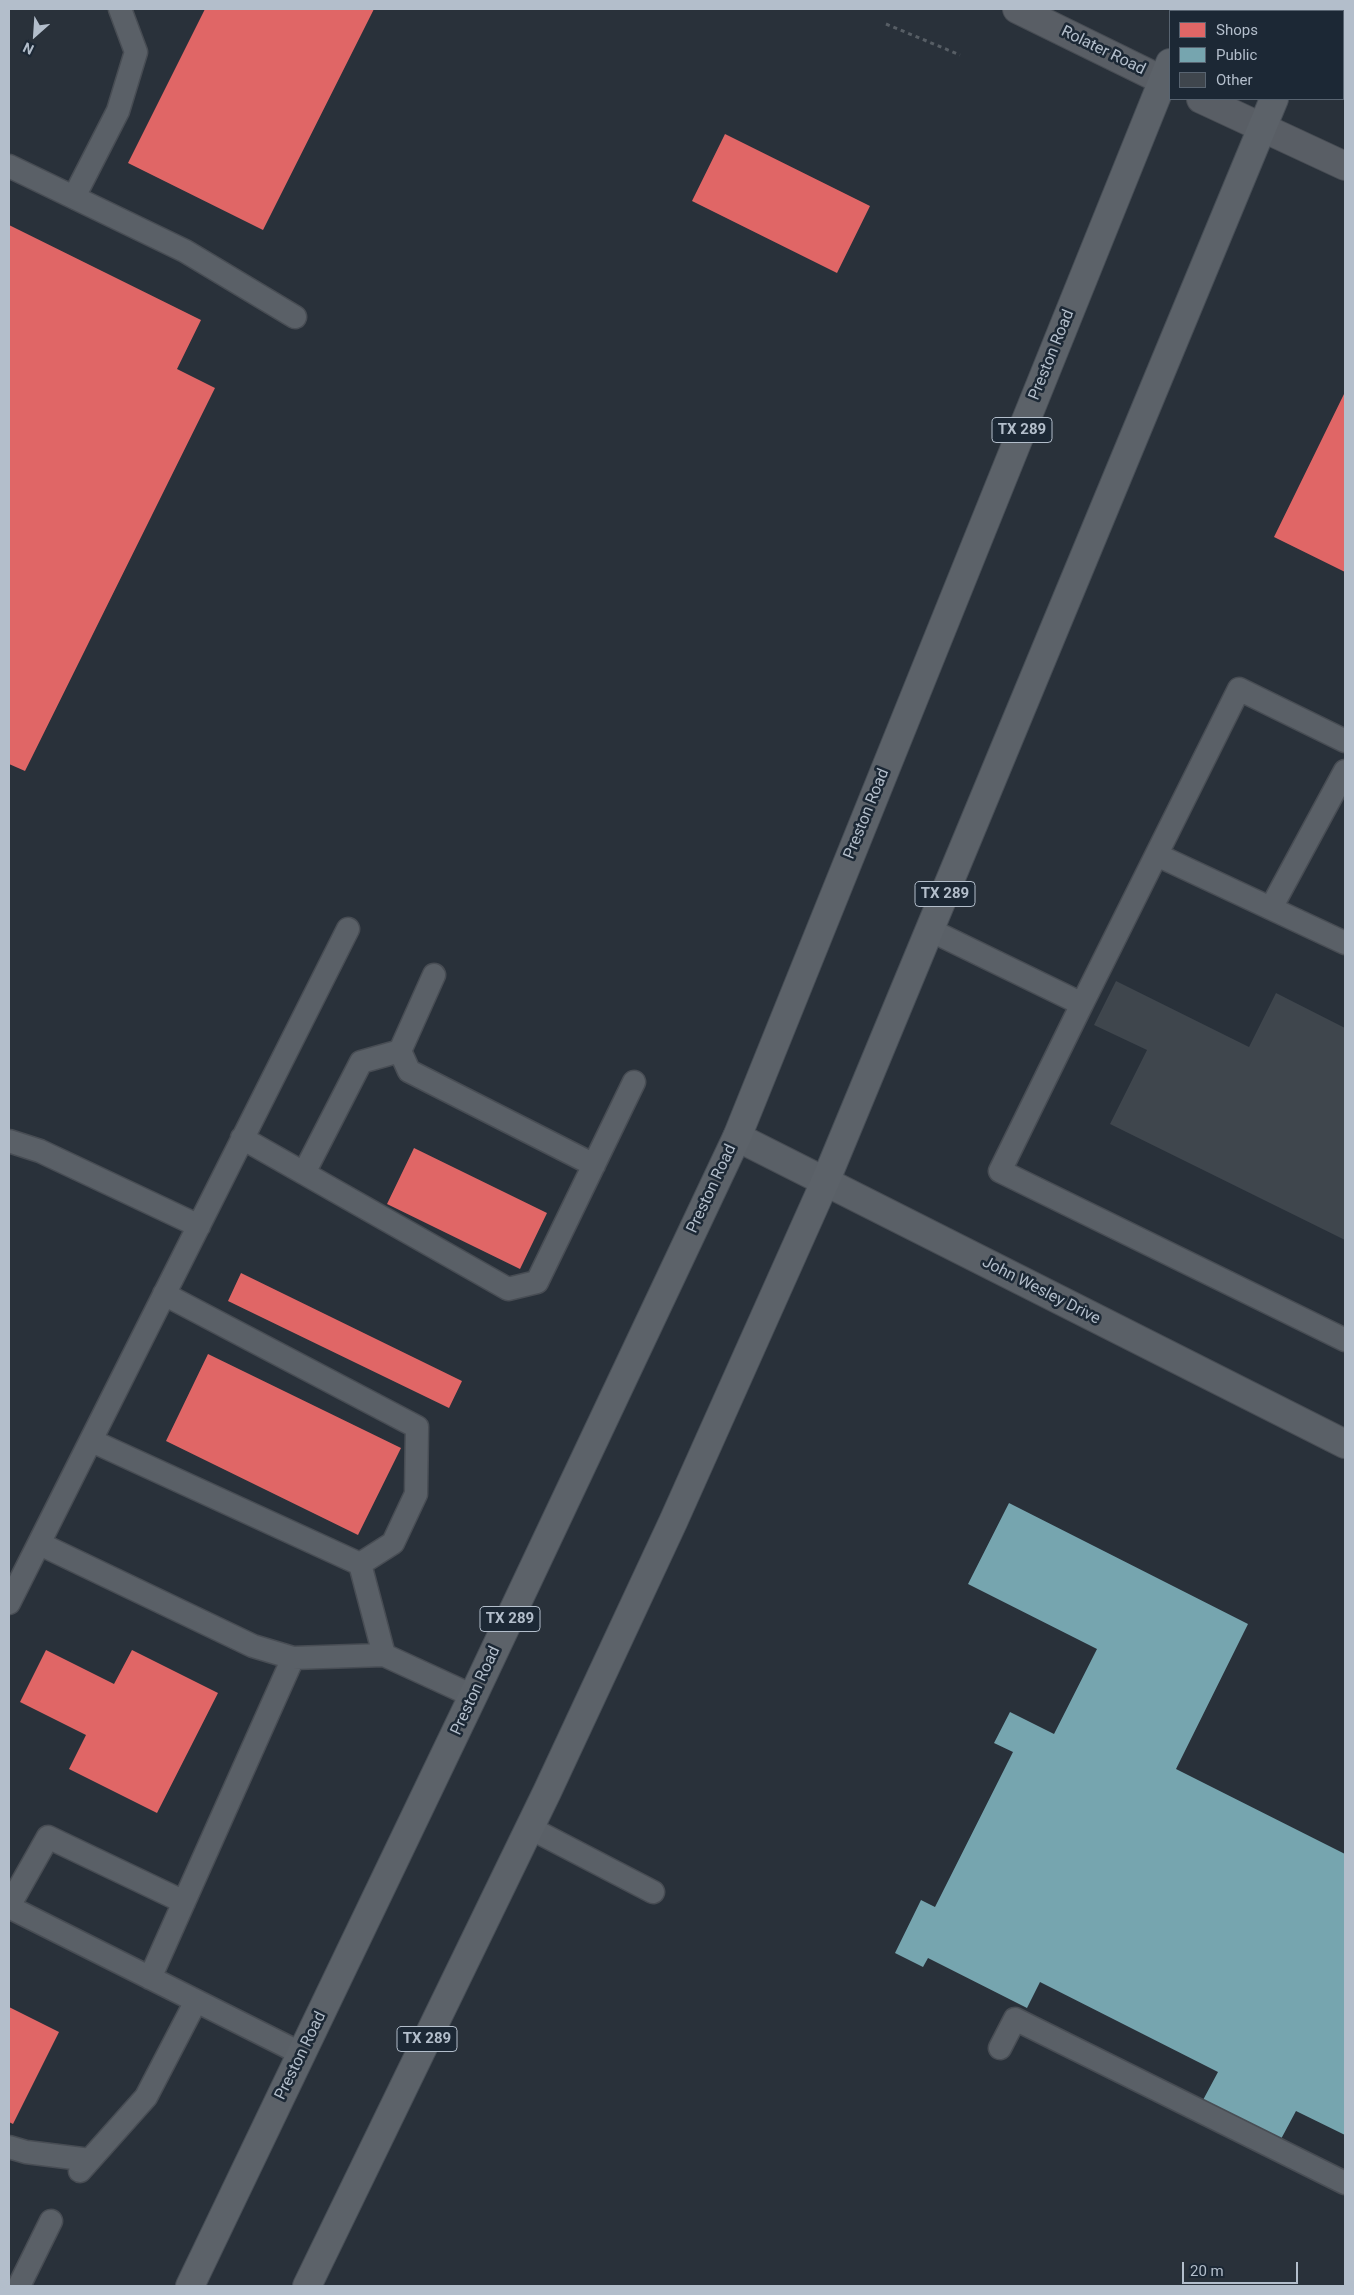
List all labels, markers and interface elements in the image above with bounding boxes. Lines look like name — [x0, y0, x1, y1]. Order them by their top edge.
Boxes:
north arrow — [10, 10, 60, 60]
legend — [1169, 10, 1344, 100]
text: Shops — [1216, 21, 1258, 39]
street label: Rolater Road — [1058, 22, 1148, 80]
text: N — [20, 39, 36, 58]
text: Public — [1216, 46, 1257, 64]
text: Other — [1216, 71, 1253, 89]
street label: Preston Road — [1025, 307, 1079, 403]
road number: TX 289 — [992, 418, 1052, 442]
street label: Preston Road — [840, 766, 894, 862]
road number: TX 289 — [915, 882, 975, 906]
street label: Preston Road — [683, 1142, 741, 1236]
street label: John Wesley Drive — [979, 1253, 1103, 1329]
road number: TX 289 — [480, 1606, 540, 1632]
street label: Preston Road — [447, 1644, 505, 1738]
street label: Preston Road — [271, 2009, 331, 2103]
road number: TX 289 — [397, 2026, 457, 2052]
scale bar — [1184, 2252, 1300, 2284]
text: 20 m — [1190, 2262, 1224, 2280]

